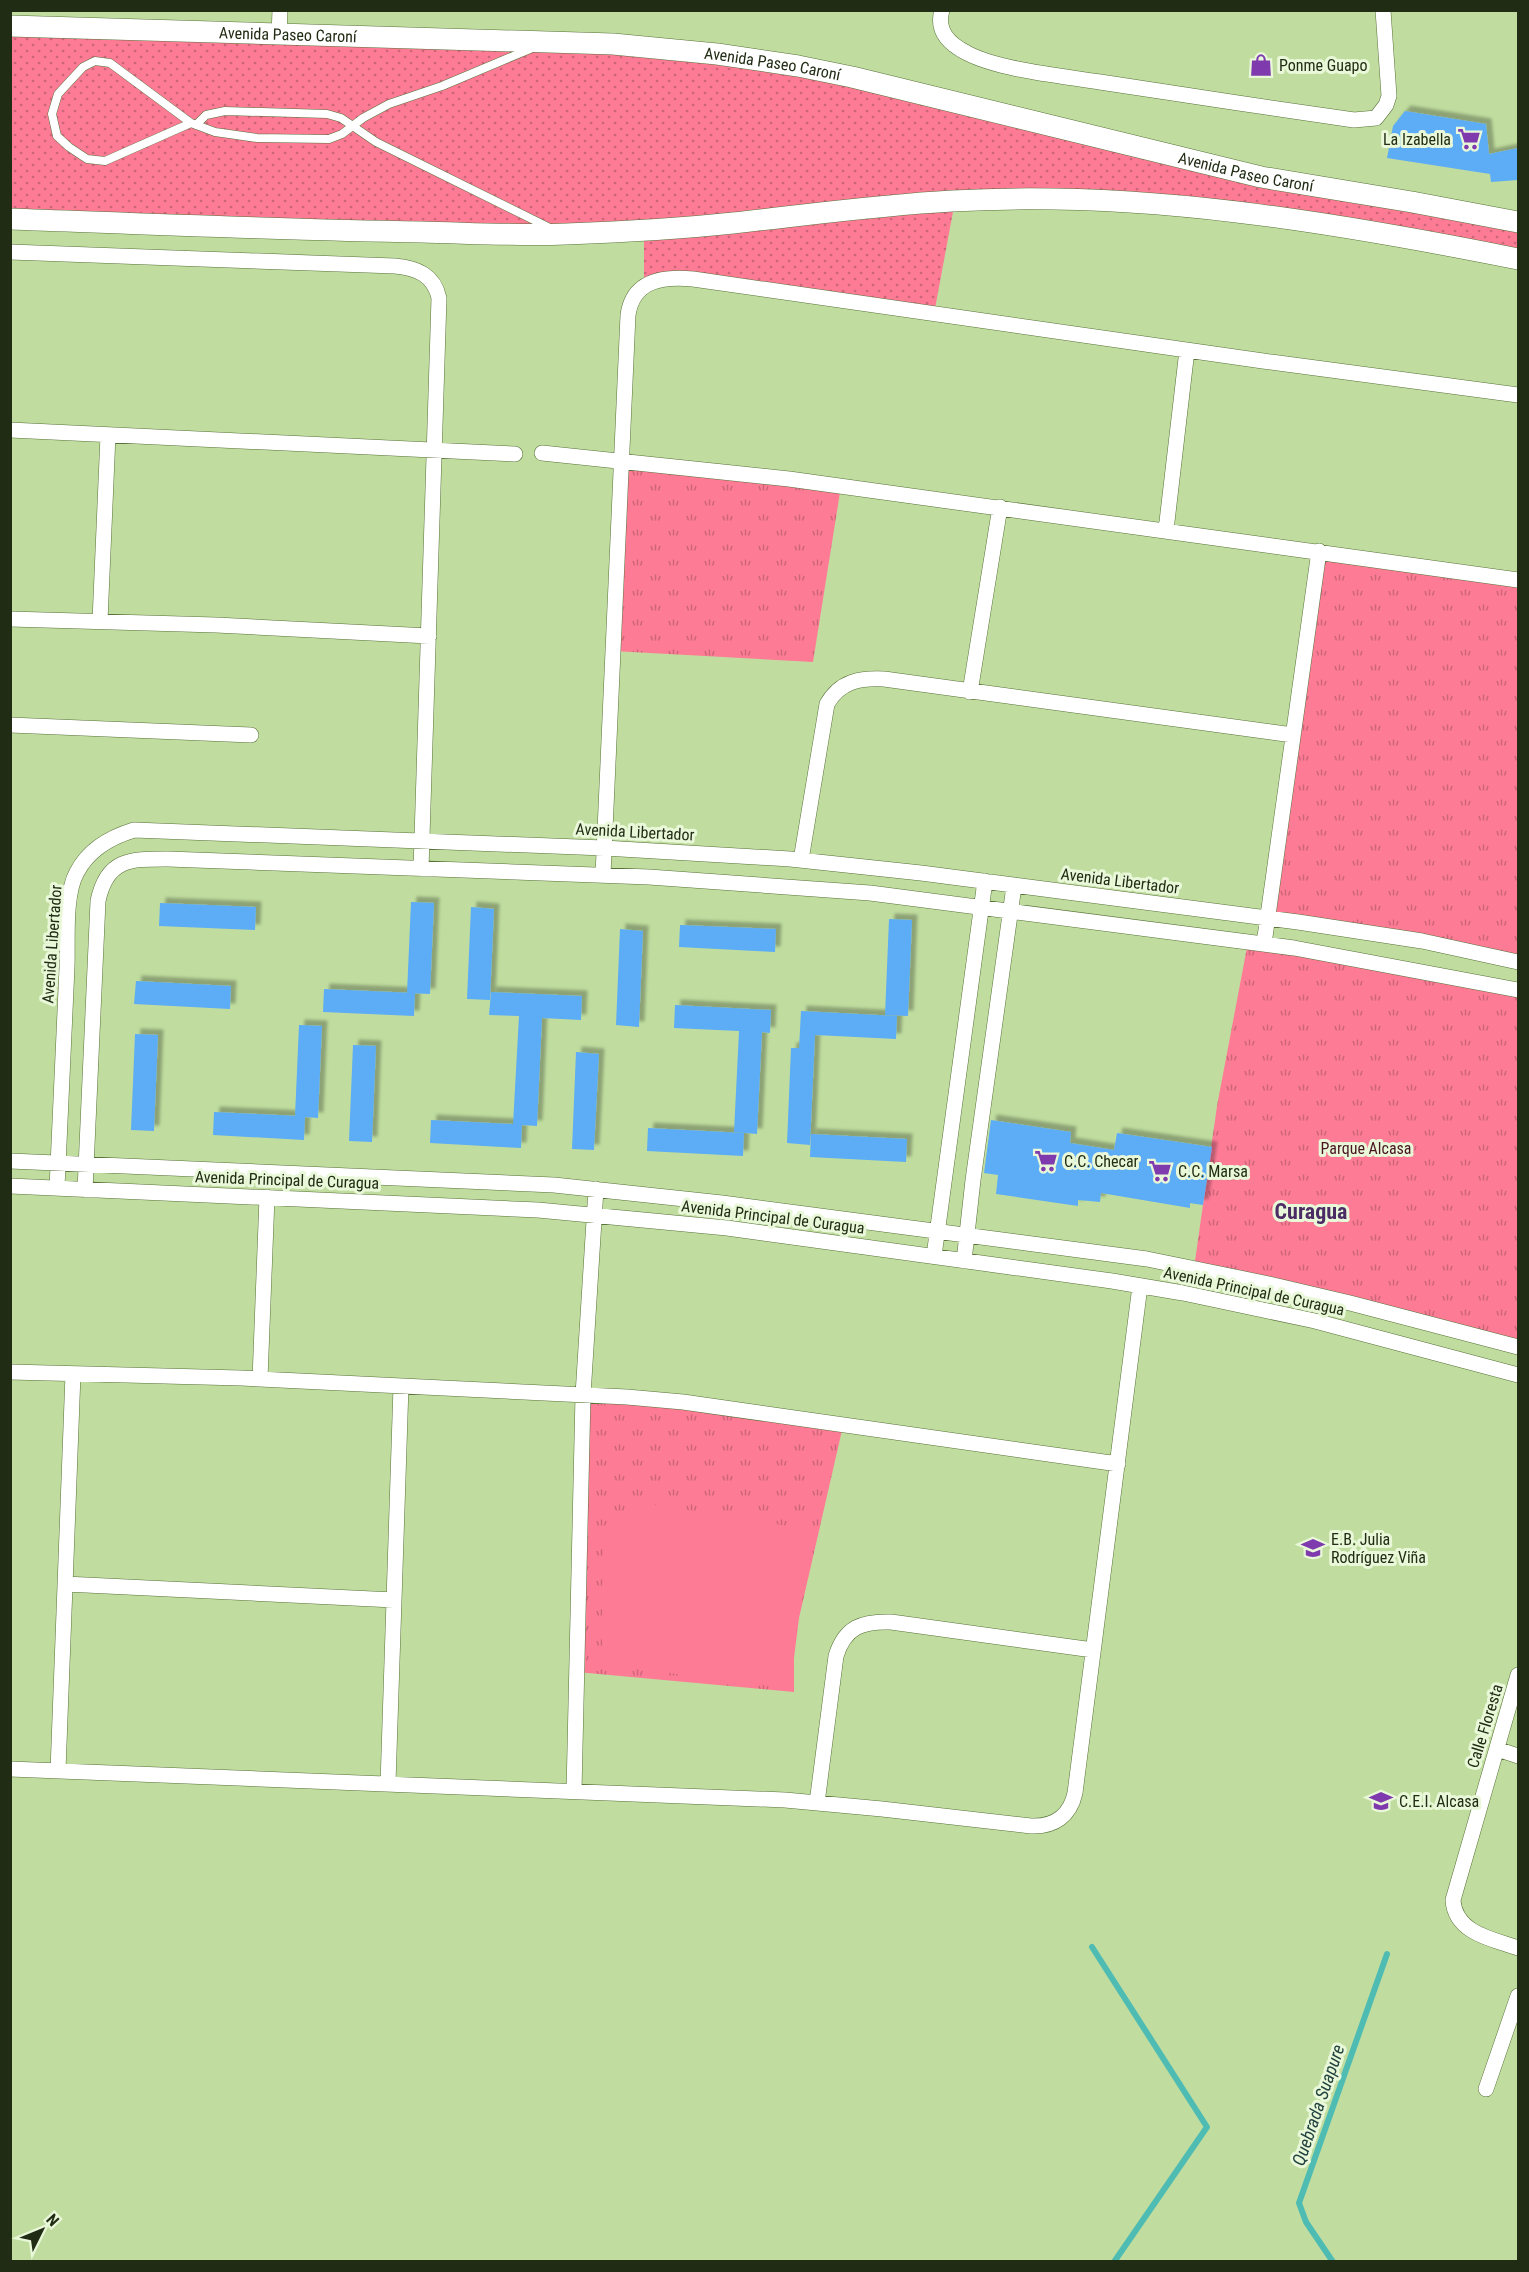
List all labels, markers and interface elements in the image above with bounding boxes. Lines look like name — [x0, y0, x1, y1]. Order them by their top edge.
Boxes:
street label: Avenida Paseo Caroní — [219, 23, 358, 46]
street label: Avenida Paseo Caroní — [704, 43, 843, 84]
shop icon: Ponme Guapo — [1248, 52, 1274, 78]
place label: Ponme Guapo — [1279, 56, 1368, 75]
supermarket icon: La Izabella — [1456, 126, 1482, 152]
place label: La Izabella — [1383, 130, 1451, 149]
street label: Avenida Paseo Caroní — [1176, 148, 1316, 195]
street label: Avenida Libertador — [575, 819, 695, 845]
street label: Avenida Libertador — [1060, 864, 1180, 898]
street label: Avenida Libertador — [38, 884, 66, 1004]
park label: Parque Alcasa — [1321, 1139, 1412, 1158]
supermarket icon: C.C. Checar — [1033, 1148, 1059, 1174]
place label: C.C. Checar — [1064, 1152, 1139, 1171]
supermarket icon: C.C. Marsa — [1147, 1158, 1173, 1184]
place label: C.C. Marsa — [1178, 1162, 1248, 1181]
street label: Avenida Principal de Curagua — [195, 1167, 379, 1193]
street label: Avenida Principal de Curagua — [680, 1196, 866, 1238]
district label: Curagua — [1275, 1199, 1347, 1224]
street label: Avenida Principal de Curagua — [1162, 1263, 1346, 1319]
place label: E.B. Julia Rodríguez Viña — [1331, 1530, 1426, 1567]
school or university icon: E.B. Julia Rodríguez Viña — [1300, 1535, 1326, 1561]
street label: Calle Floresta — [1463, 1682, 1507, 1770]
school or university icon: C.E.I. Alcasa — [1368, 1788, 1394, 1814]
place label: C.E.I. Alcasa — [1399, 1792, 1479, 1811]
water label: Quebrada Suapure — [1287, 2042, 1349, 2168]
north arrow — [12, 2200, 72, 2260]
text: N — [42, 2210, 63, 2230]

